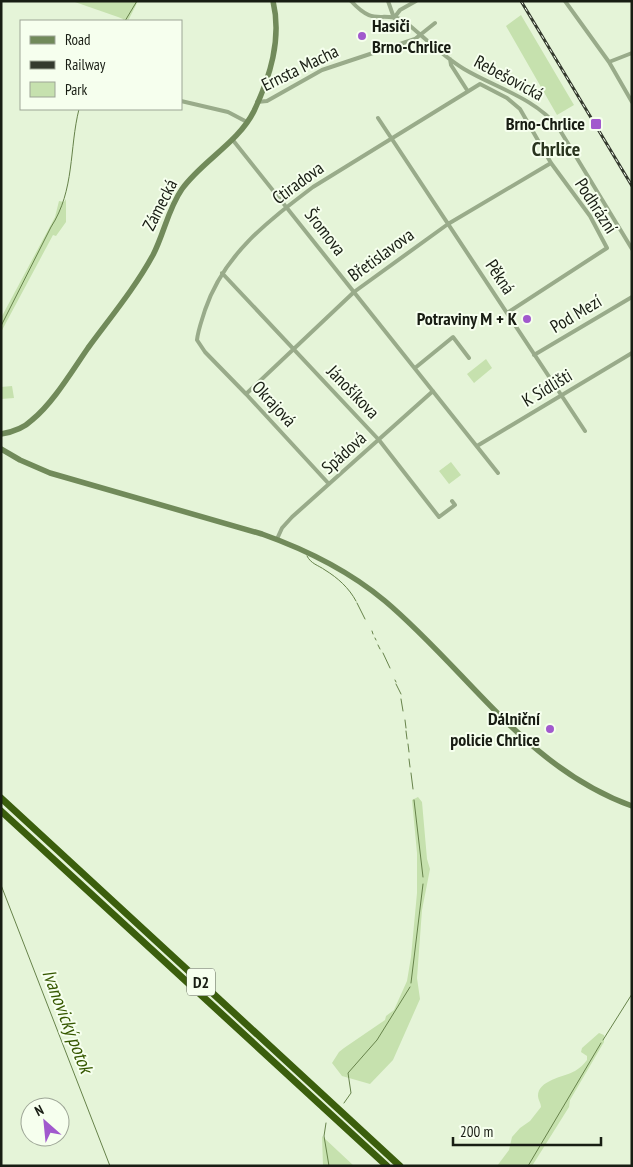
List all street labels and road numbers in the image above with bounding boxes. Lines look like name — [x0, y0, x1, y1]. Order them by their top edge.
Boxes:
street label: Ernsta Macha — [258, 39, 342, 96]
street label: Rebešovická — [470, 50, 548, 106]
street label: Ctiradova — [267, 156, 328, 209]
street label: Podhrázní — [570, 174, 623, 238]
street label: Zámecká — [137, 175, 182, 234]
street label: Šromova — [300, 203, 351, 260]
street label: Břetislavova — [343, 223, 418, 286]
street label: Pěkná — [481, 255, 520, 299]
street label: Pod Mezí — [546, 289, 606, 338]
street label: Jánošíkova — [322, 359, 384, 423]
street label: K Sídlišti — [517, 364, 576, 412]
street label: Okrajová — [247, 376, 301, 431]
street label: Spádová — [317, 427, 371, 479]
road number: D2 — [187, 969, 215, 996]

